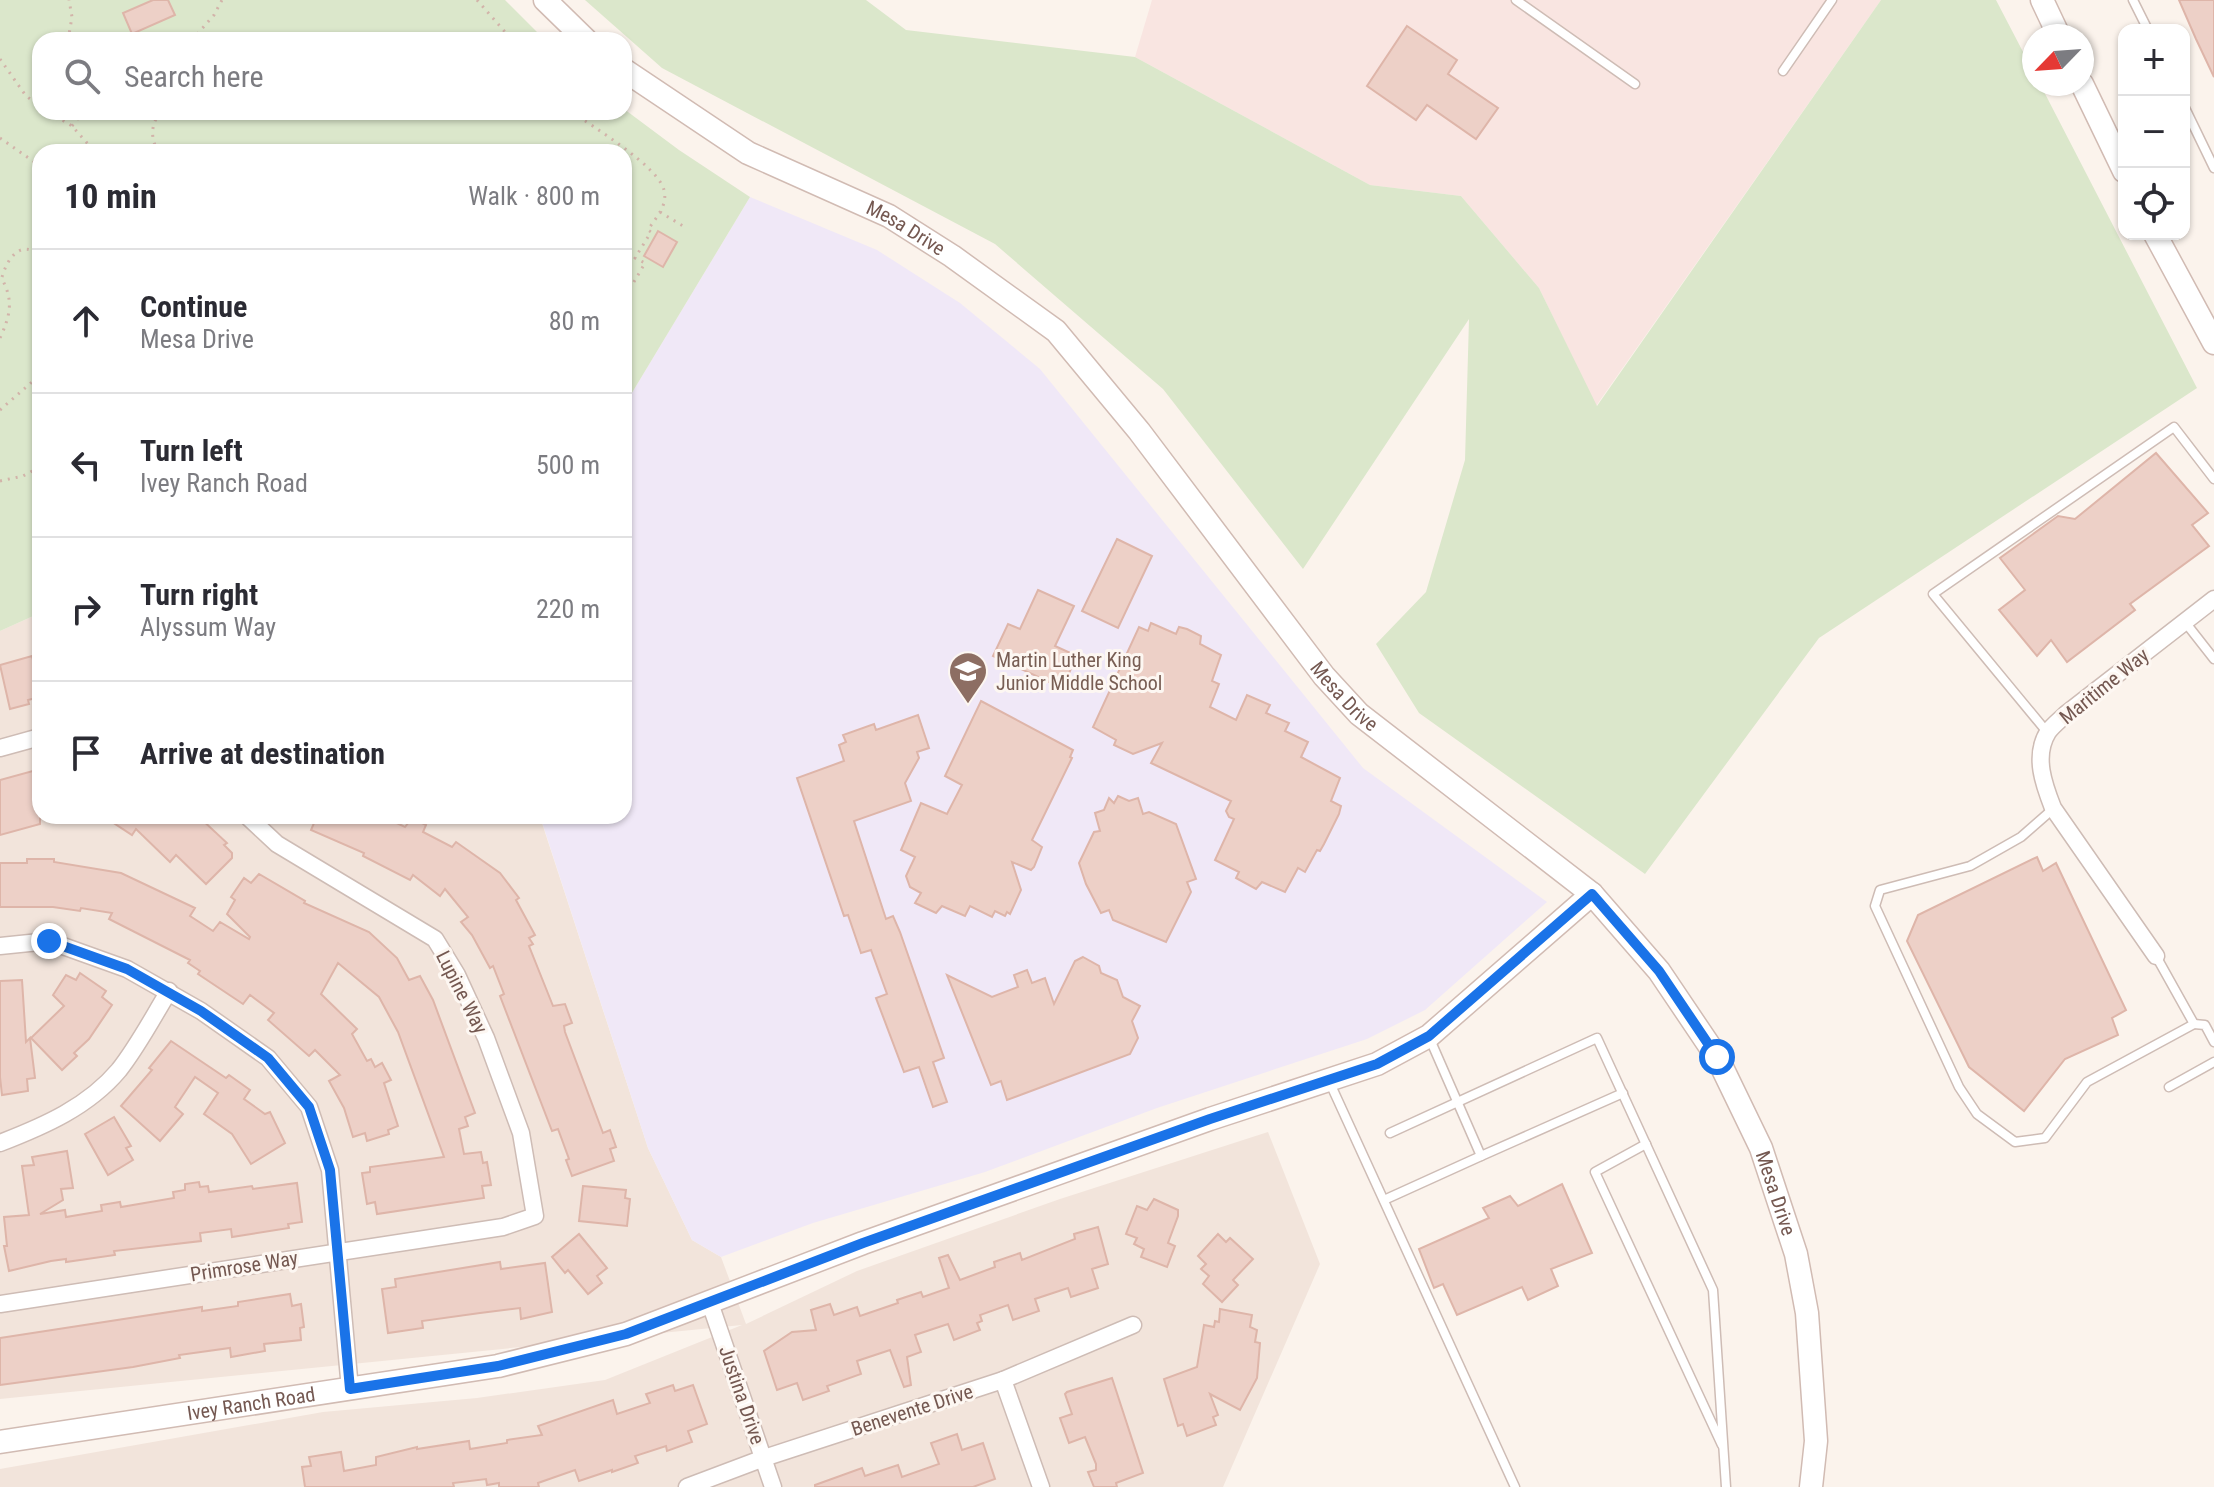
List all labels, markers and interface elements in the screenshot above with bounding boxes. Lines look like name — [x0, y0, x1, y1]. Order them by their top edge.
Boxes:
north arrow — [2022, 24, 2094, 96]
map controls — [2118, 24, 2190, 240]
button: + — [2118, 24, 2190, 96]
search box — [32, 32, 632, 120]
icon: search — [60, 54, 104, 98]
text: Search here — [124, 59, 264, 94]
button: − — [2118, 96, 2190, 168]
button: locate — [2118, 168, 2190, 240]
text: 10 min — [64, 176, 157, 216]
text: Walk · 800 m — [468, 181, 600, 211]
street label: Mesa Drive — [863, 195, 950, 261]
text: Continue — [140, 289, 247, 324]
icon: ahead — [64, 299, 108, 343]
text: 80 m — [549, 306, 600, 336]
text: Mesa Drive — [140, 324, 254, 354]
text: Turn left — [140, 433, 243, 468]
icon: left — [64, 443, 108, 487]
text: 500 m — [536, 450, 600, 480]
text: Ivey Ranch Road — [140, 468, 308, 498]
text: Turn right — [140, 577, 258, 612]
icon: right — [64, 587, 108, 631]
text: 220 m — [536, 594, 600, 624]
text: Alyssum Way — [140, 612, 276, 642]
street label: Maritime Way — [2055, 643, 2153, 729]
place label: Martin Luther King Junior Middle School — [996, 648, 1162, 695]
school or university icon: Martin Luther King Junior Middle School — [947, 650, 989, 705]
street label: Mesa Drive — [1305, 657, 1383, 736]
icon: arrive — [64, 731, 108, 775]
text: Arrive at destination — [140, 736, 385, 771]
route end — [31, 923, 67, 959]
street label: Lupine Way — [431, 947, 493, 1037]
route start — [1699, 1039, 1735, 1075]
street label: Mesa Drive — [1751, 1148, 1801, 1239]
street label: Primrose Way — [189, 1246, 299, 1286]
street label: Justina Drive — [714, 1343, 770, 1447]
street label: Benevente Drive — [848, 1379, 976, 1441]
street label: Ivey Ranch Road — [185, 1382, 317, 1425]

